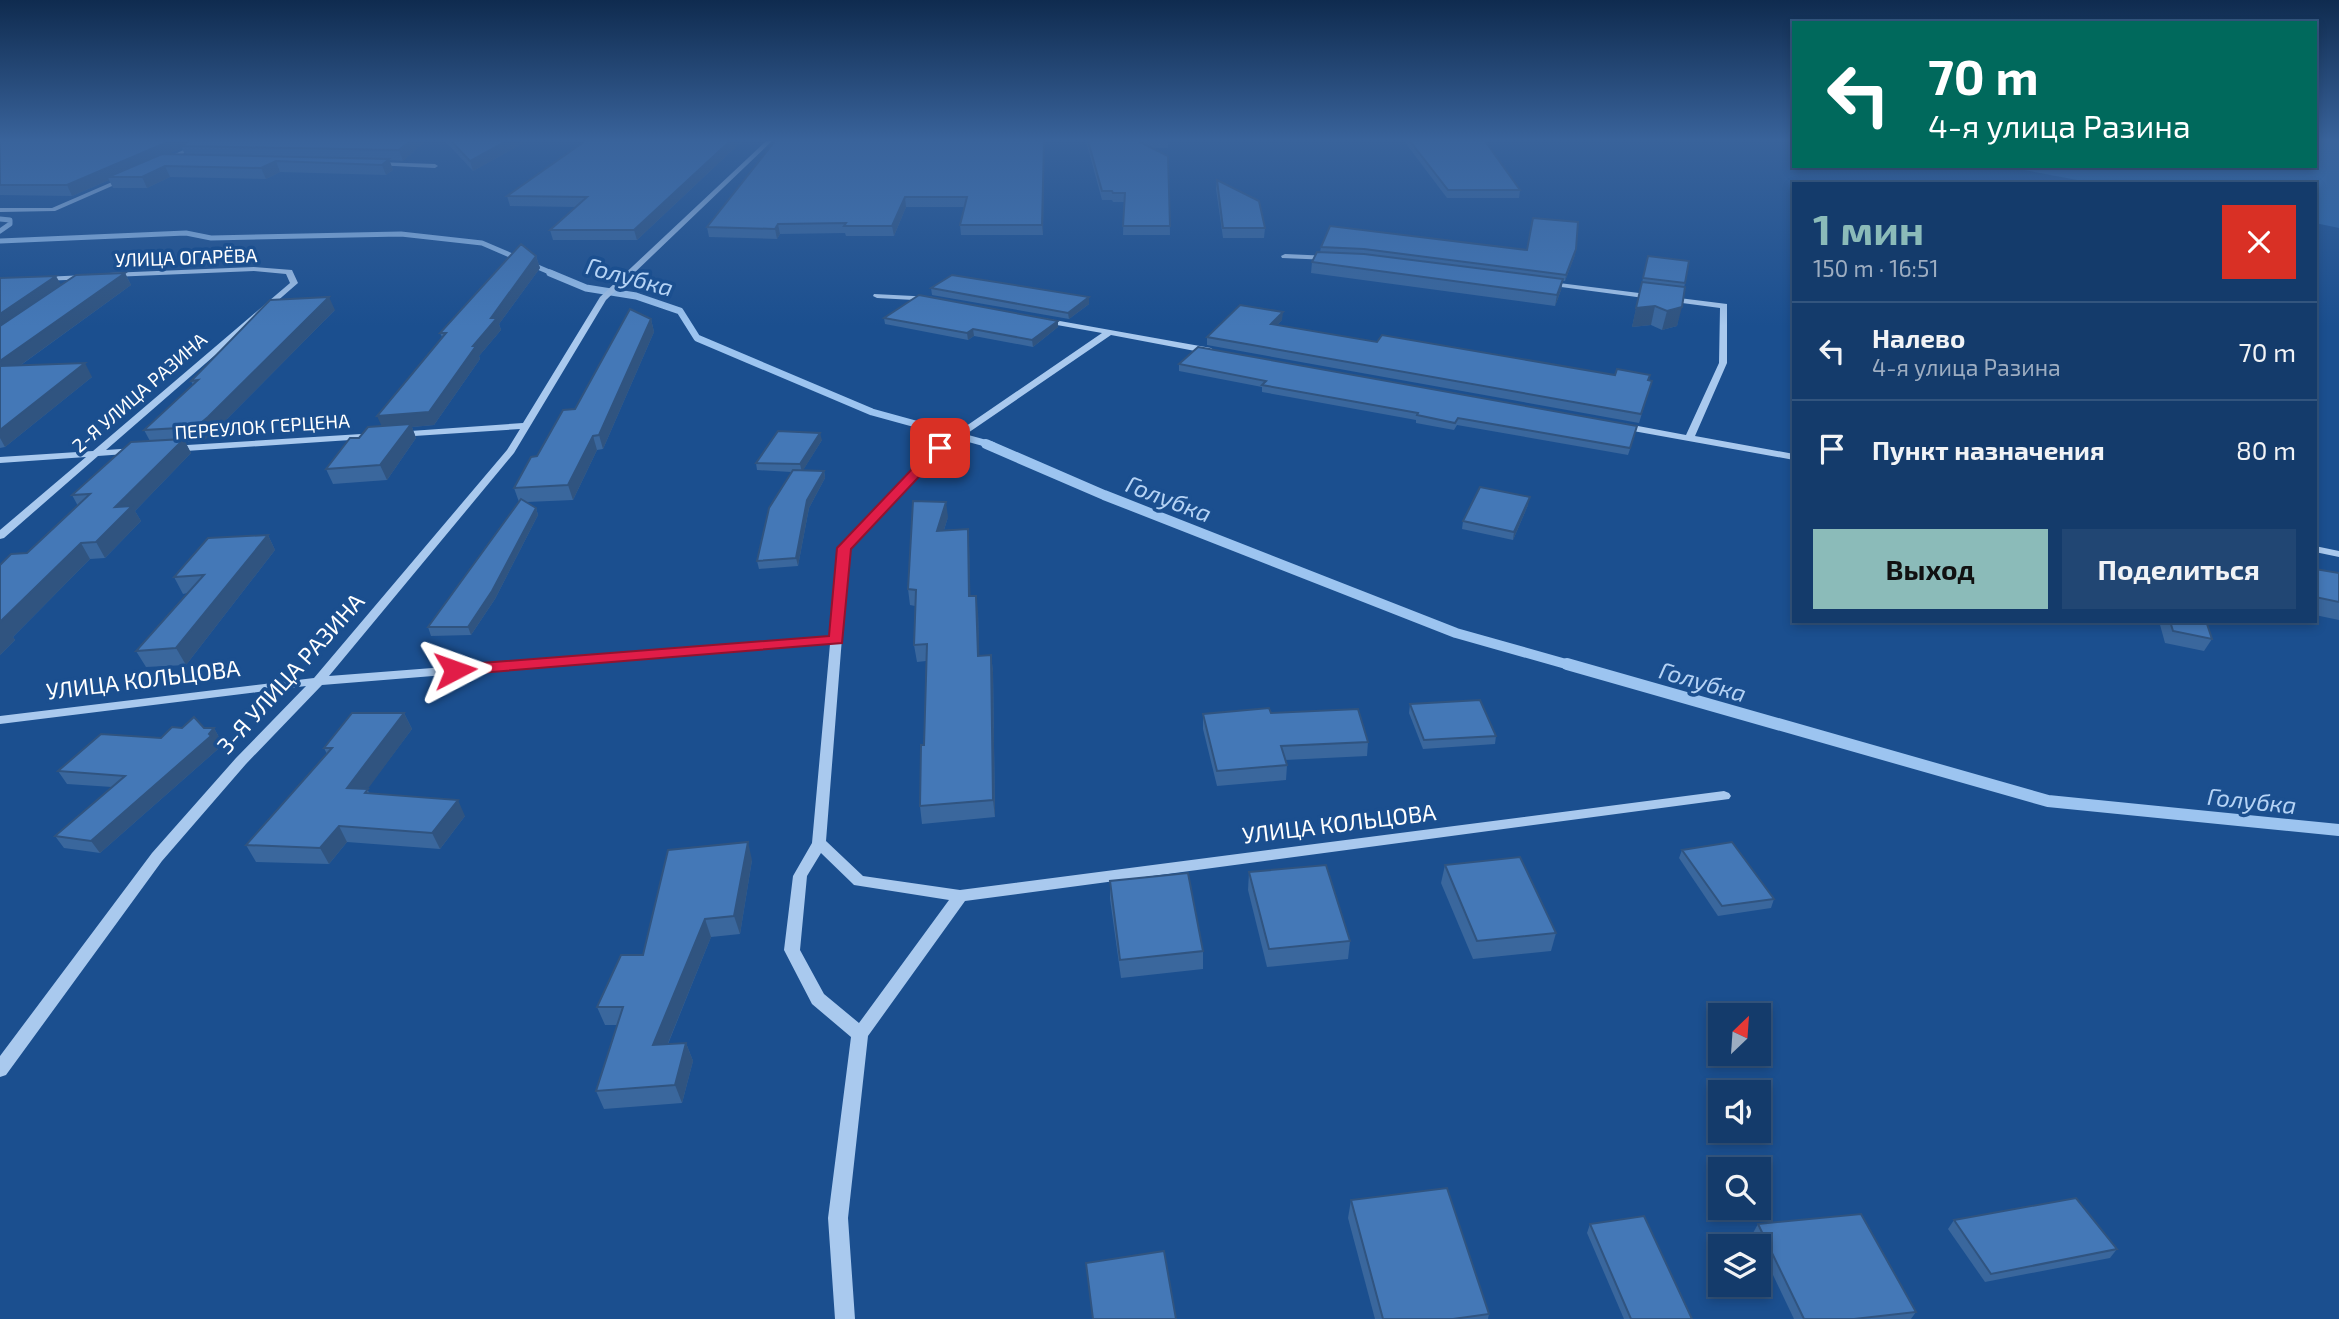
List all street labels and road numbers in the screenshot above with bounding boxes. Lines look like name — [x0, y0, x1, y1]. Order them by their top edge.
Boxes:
street label: УЛИЦА ОГАРЁВА — [114, 243, 258, 271]
street label: 2-Я УЛИЦА РАЗИНА — [67, 327, 211, 457]
street label: ПЕРЕУЛОК ГЕРЦЕНА — [174, 408, 351, 444]
street label: 3-Я УЛИЦА РАЗИНА — [210, 586, 370, 759]
street label: УЛИЦА КОЛЬЦОВА — [44, 653, 242, 705]
street label: УЛИЦА КОЛЬЦОВА — [1240, 797, 1438, 849]

